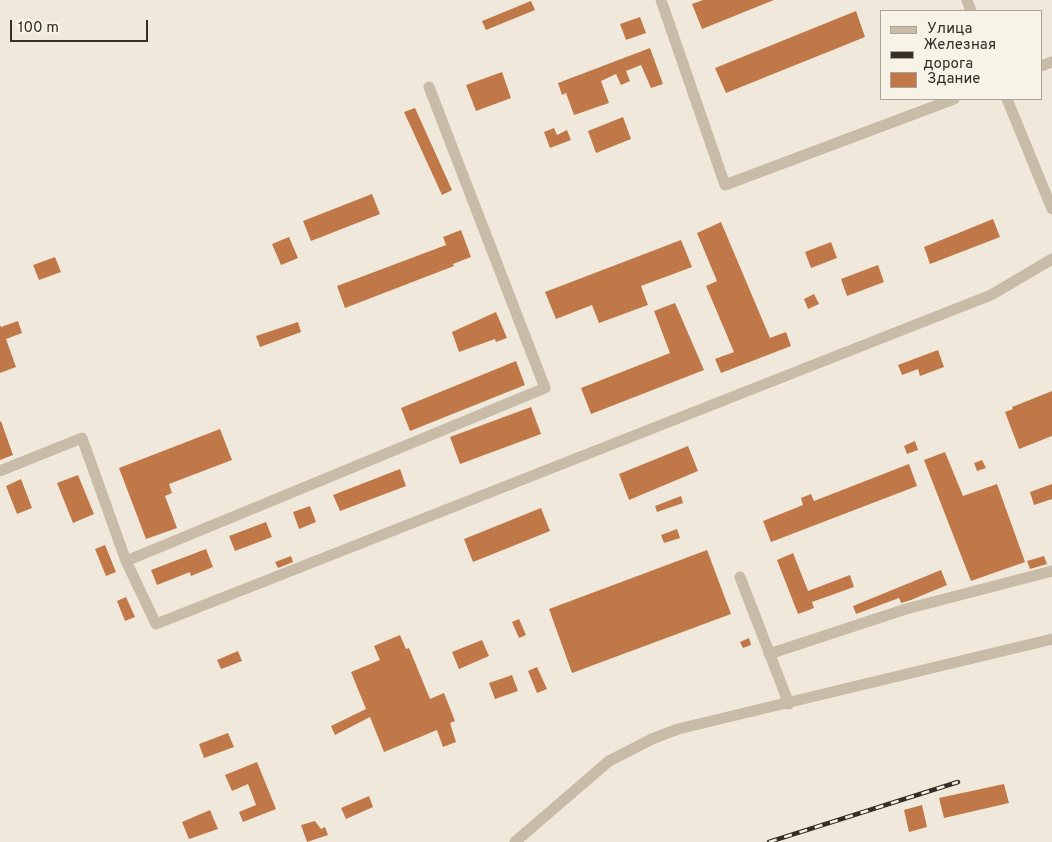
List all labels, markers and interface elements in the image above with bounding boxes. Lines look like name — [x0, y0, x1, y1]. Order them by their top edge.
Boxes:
scale bar — [12, 10, 150, 42]
legend — [880, 10, 1042, 100]
text: 100 m — [18, 19, 59, 38]
text: Улица — [927, 20, 972, 39]
text: Железная дорога — [924, 36, 996, 74]
text: Здание — [927, 70, 980, 89]

